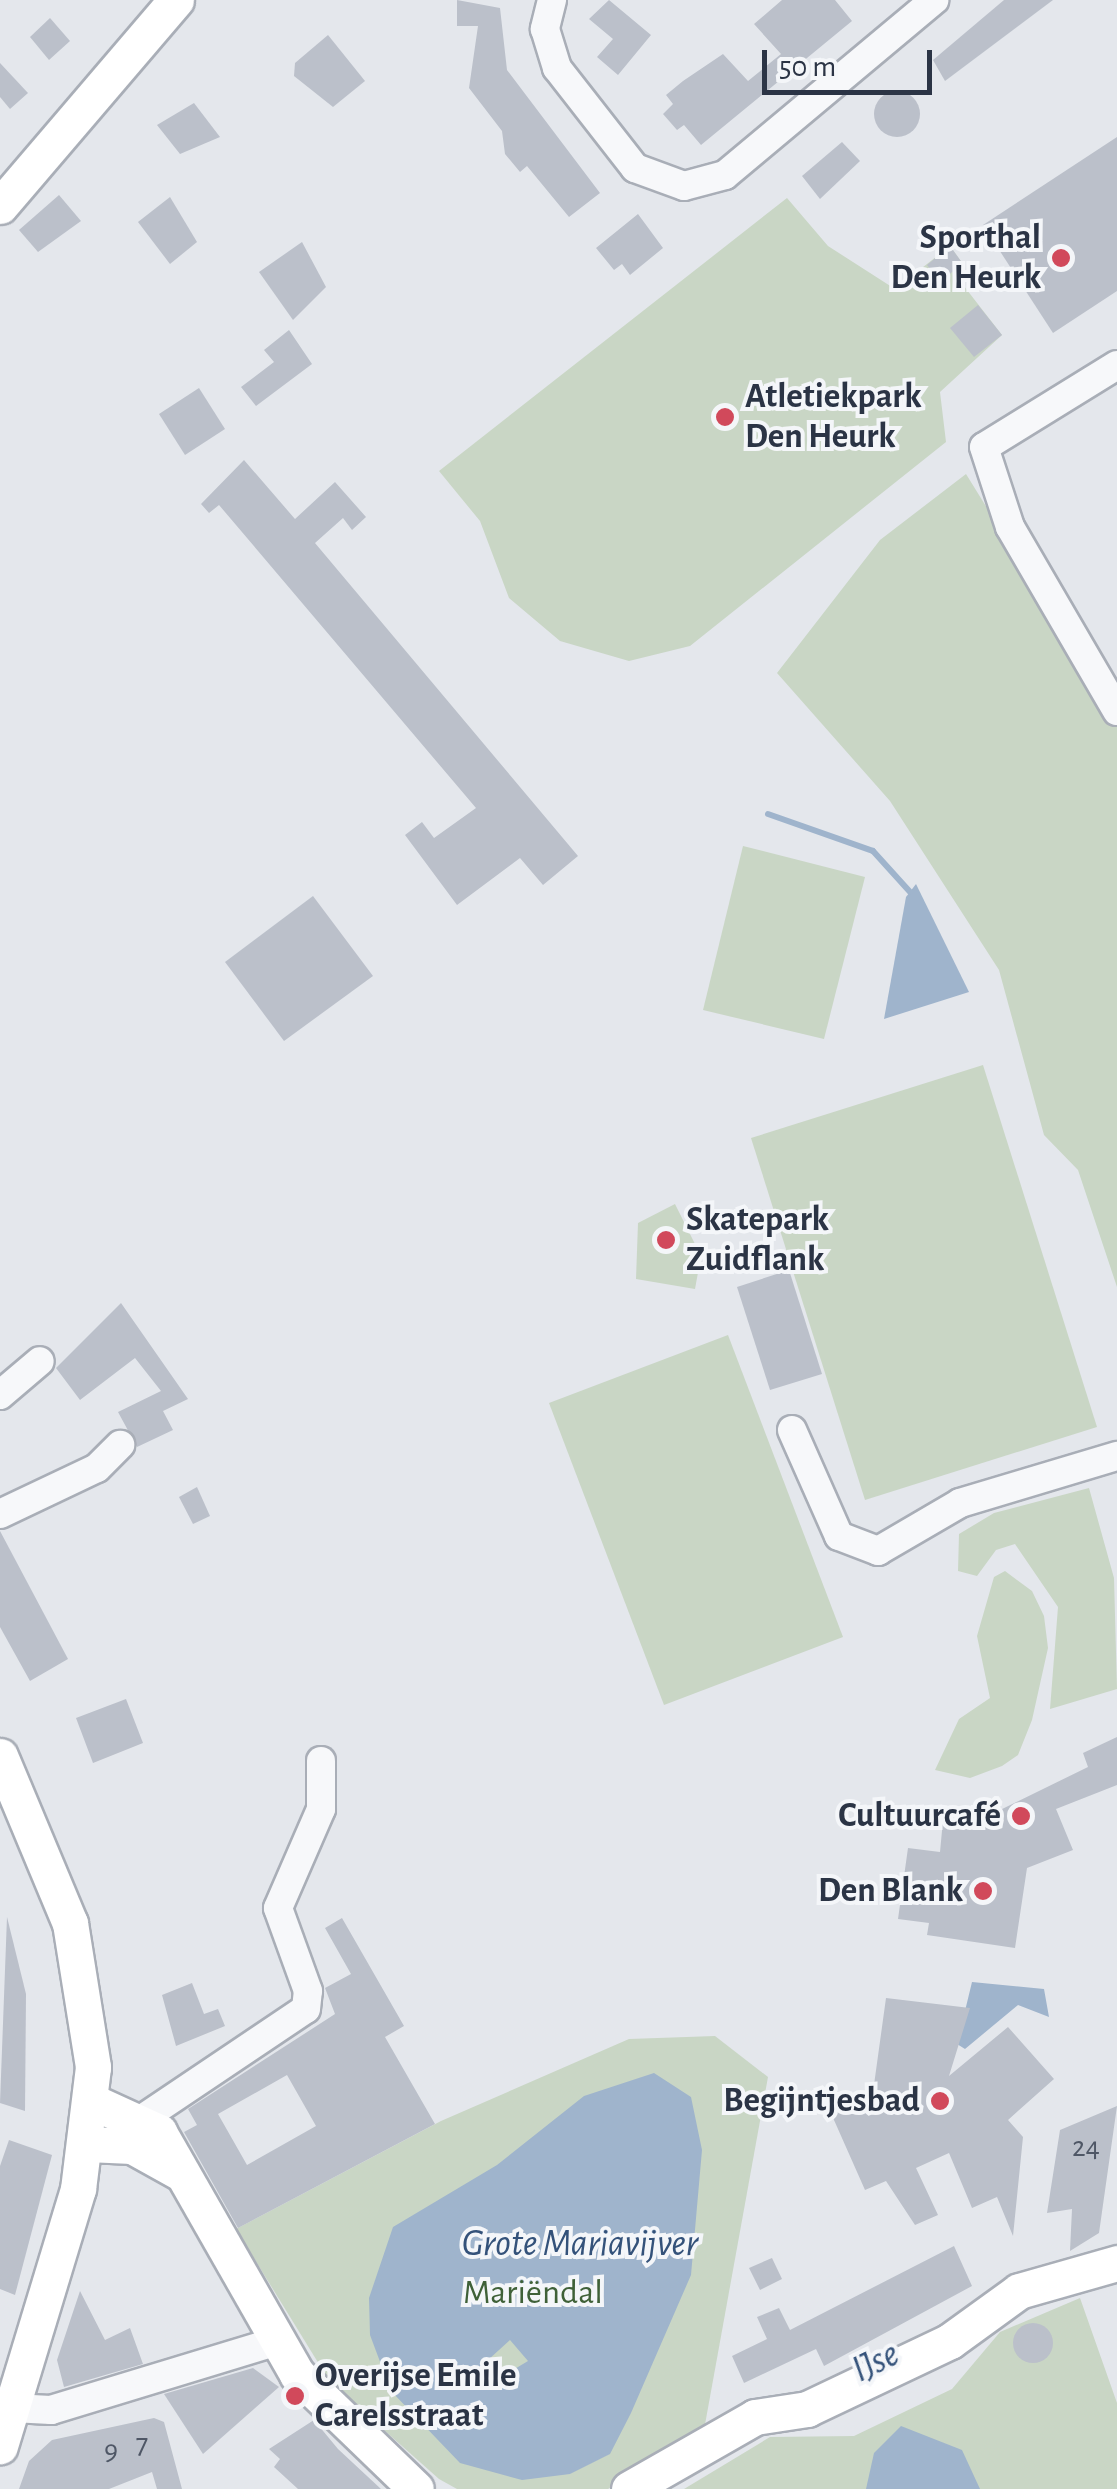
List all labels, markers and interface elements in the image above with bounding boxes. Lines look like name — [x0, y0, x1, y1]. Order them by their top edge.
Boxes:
scale bar — [767, 30, 937, 92]
text: 50 m — [779, 52, 836, 82]
place label: Sporthal Den Heurk — [890, 217, 1041, 299]
marker: Sporthal Den Heurk — [1050, 247, 1072, 269]
place label: Atletiekpark Den Heurk — [745, 376, 921, 458]
marker: Atletiekpark Den Heurk — [714, 406, 736, 428]
place label: Skatepark Zuidflank — [686, 1199, 829, 1281]
marker: Skatepark Zuidflank — [655, 1229, 677, 1251]
place label: Cultuurcafé — [838, 1795, 1001, 1837]
marker: Cultuurcafé — [1010, 1805, 1032, 1827]
place label: Den Blank — [818, 1870, 963, 1912]
marker: Den Blank — [972, 1880, 994, 1902]
place label: Begijntjesbad — [723, 2080, 920, 2122]
marker: Begijntjesbad — [929, 2090, 951, 2112]
house number: 24 — [1072, 2129, 1100, 2165]
water label: Grote Mariavijver — [462, 2222, 698, 2268]
park label: Mariëndal — [463, 2272, 603, 2314]
water label: IJse — [845, 2332, 907, 2394]
place label: Overijse Emile Carelsstraat — [315, 2355, 517, 2437]
marker: Overijse Emile Carelsstraat — [284, 2385, 306, 2407]
house number: 7 — [136, 2426, 148, 2462]
house number: 9 — [104, 2433, 118, 2469]

